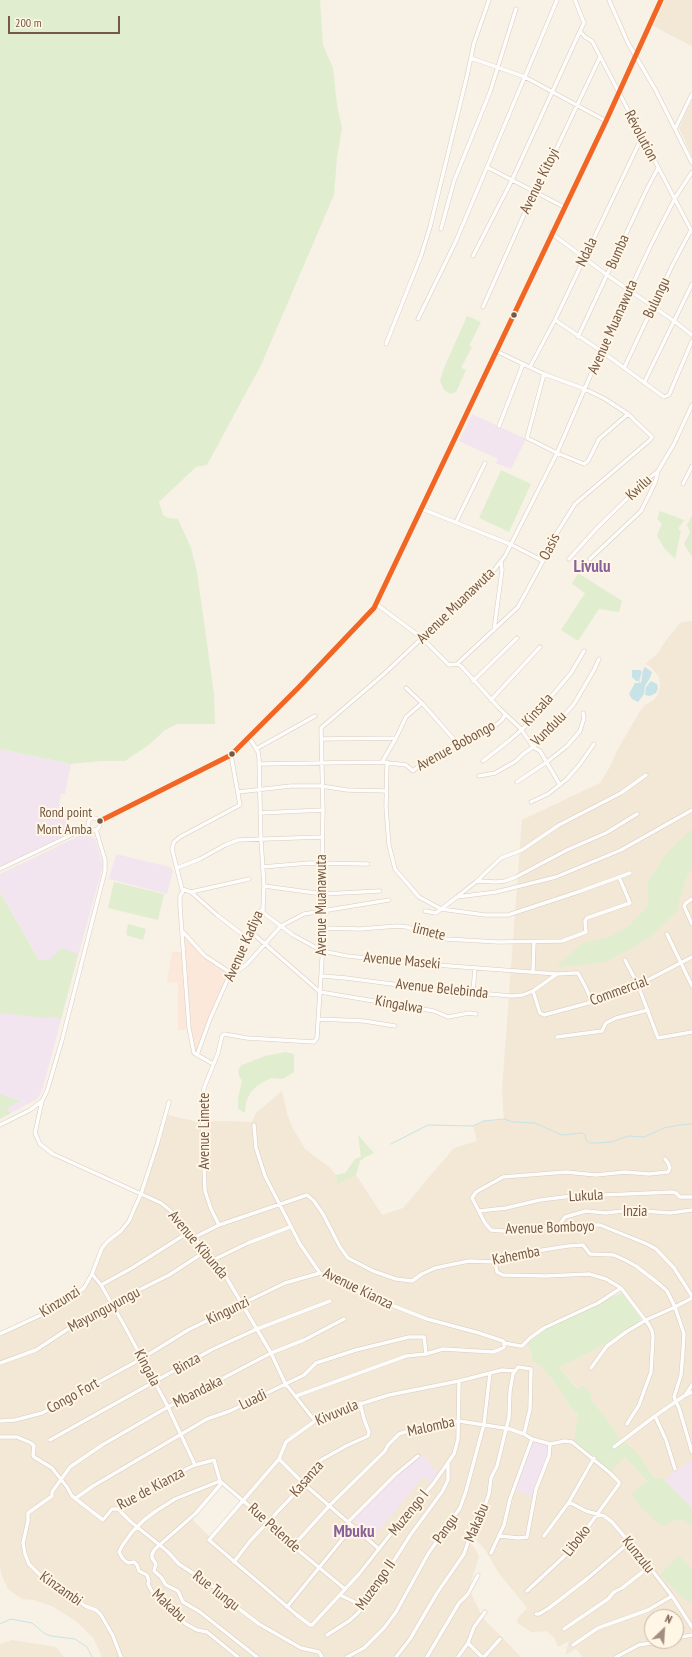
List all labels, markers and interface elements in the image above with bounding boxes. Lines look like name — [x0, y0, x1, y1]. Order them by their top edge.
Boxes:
scale bar — [10, 8, 122, 34]
text: 200 m — [15, 15, 42, 30]
street label: Révolution — [620, 107, 662, 165]
street label: Avenue Kitoyi — [516, 145, 564, 217]
street label: Bumba — [602, 232, 634, 272]
street label: Ndala — [572, 235, 602, 269]
street label: Bulungu — [640, 275, 674, 321]
street label: Avenue Muanawuta — [584, 277, 642, 377]
unlabelled marker — [509, 310, 519, 320]
street label: Kwilu — [622, 472, 656, 504]
street label: Oasis — [536, 531, 564, 563]
district label: Livulu — [573, 557, 611, 577]
street label: Avenue Muanawuta — [413, 564, 499, 648]
street label: Kinsala — [519, 690, 557, 730]
street label: Vundulu — [528, 708, 570, 750]
street label: Avenue Bobongo — [414, 717, 498, 775]
unlabelled marker — [227, 749, 237, 759]
place label: Rond point Mont Amba — [37, 805, 92, 838]
marker: Rond point Mont Amba — [95, 816, 105, 826]
street label: Avenue Muanawuta — [313, 854, 331, 956]
street label: Avenue Kadiya — [220, 908, 268, 984]
street label: limete — [411, 919, 447, 945]
street label: Avenue Maseki — [363, 949, 441, 973]
street label: Commercial — [587, 972, 651, 1010]
street label: Avenue Belebinda — [395, 975, 489, 1003]
street label: Kingalwa — [374, 992, 424, 1018]
street label: Avenue Limete — [196, 1093, 214, 1169]
street label: Lukula — [568, 1186, 604, 1206]
street label: Inzia — [623, 1203, 647, 1221]
street label: Avenue Kibunda — [164, 1207, 232, 1283]
street label: Avenue Bomboyo — [505, 1217, 595, 1239]
street label: Kahemba — [491, 1243, 541, 1269]
street label: Avenue Kianza — [320, 1264, 396, 1314]
street label: Kinzunzi — [36, 1283, 84, 1321]
street label: Mayunguyungu — [65, 1284, 143, 1336]
street label: Kingunzi — [204, 1293, 252, 1329]
street label: Kingala — [130, 1346, 164, 1390]
street label: Binza — [170, 1349, 204, 1379]
street label: Mbandaka — [170, 1372, 226, 1412]
street label: Congo Fort — [44, 1374, 102, 1418]
street label: Luadi — [236, 1386, 270, 1414]
street label: Kivuvula — [313, 1396, 361, 1430]
street label: Malomba — [406, 1413, 456, 1441]
street label: Kasanza — [286, 1457, 328, 1501]
street label: Rue de Kianza — [114, 1464, 188, 1514]
street label: Muzengo I — [385, 1486, 433, 1540]
street label: Rue Pelende — [244, 1500, 304, 1556]
street label: Makabu — [461, 1501, 493, 1545]
street label: Pangu — [429, 1511, 463, 1547]
district label: Mbuku — [334, 1522, 374, 1542]
street label: Liboko — [559, 1522, 595, 1560]
street label: Kunzulu — [618, 1533, 658, 1577]
street label: Muzengo II — [352, 1556, 400, 1614]
street label: Rue Tungu — [189, 1567, 243, 1615]
street label: Kinzambi — [36, 1568, 86, 1610]
street label: Makabu — [148, 1586, 190, 1626]
north arrow — [644, 1609, 684, 1649]
text: N — [663, 1611, 674, 1627]

